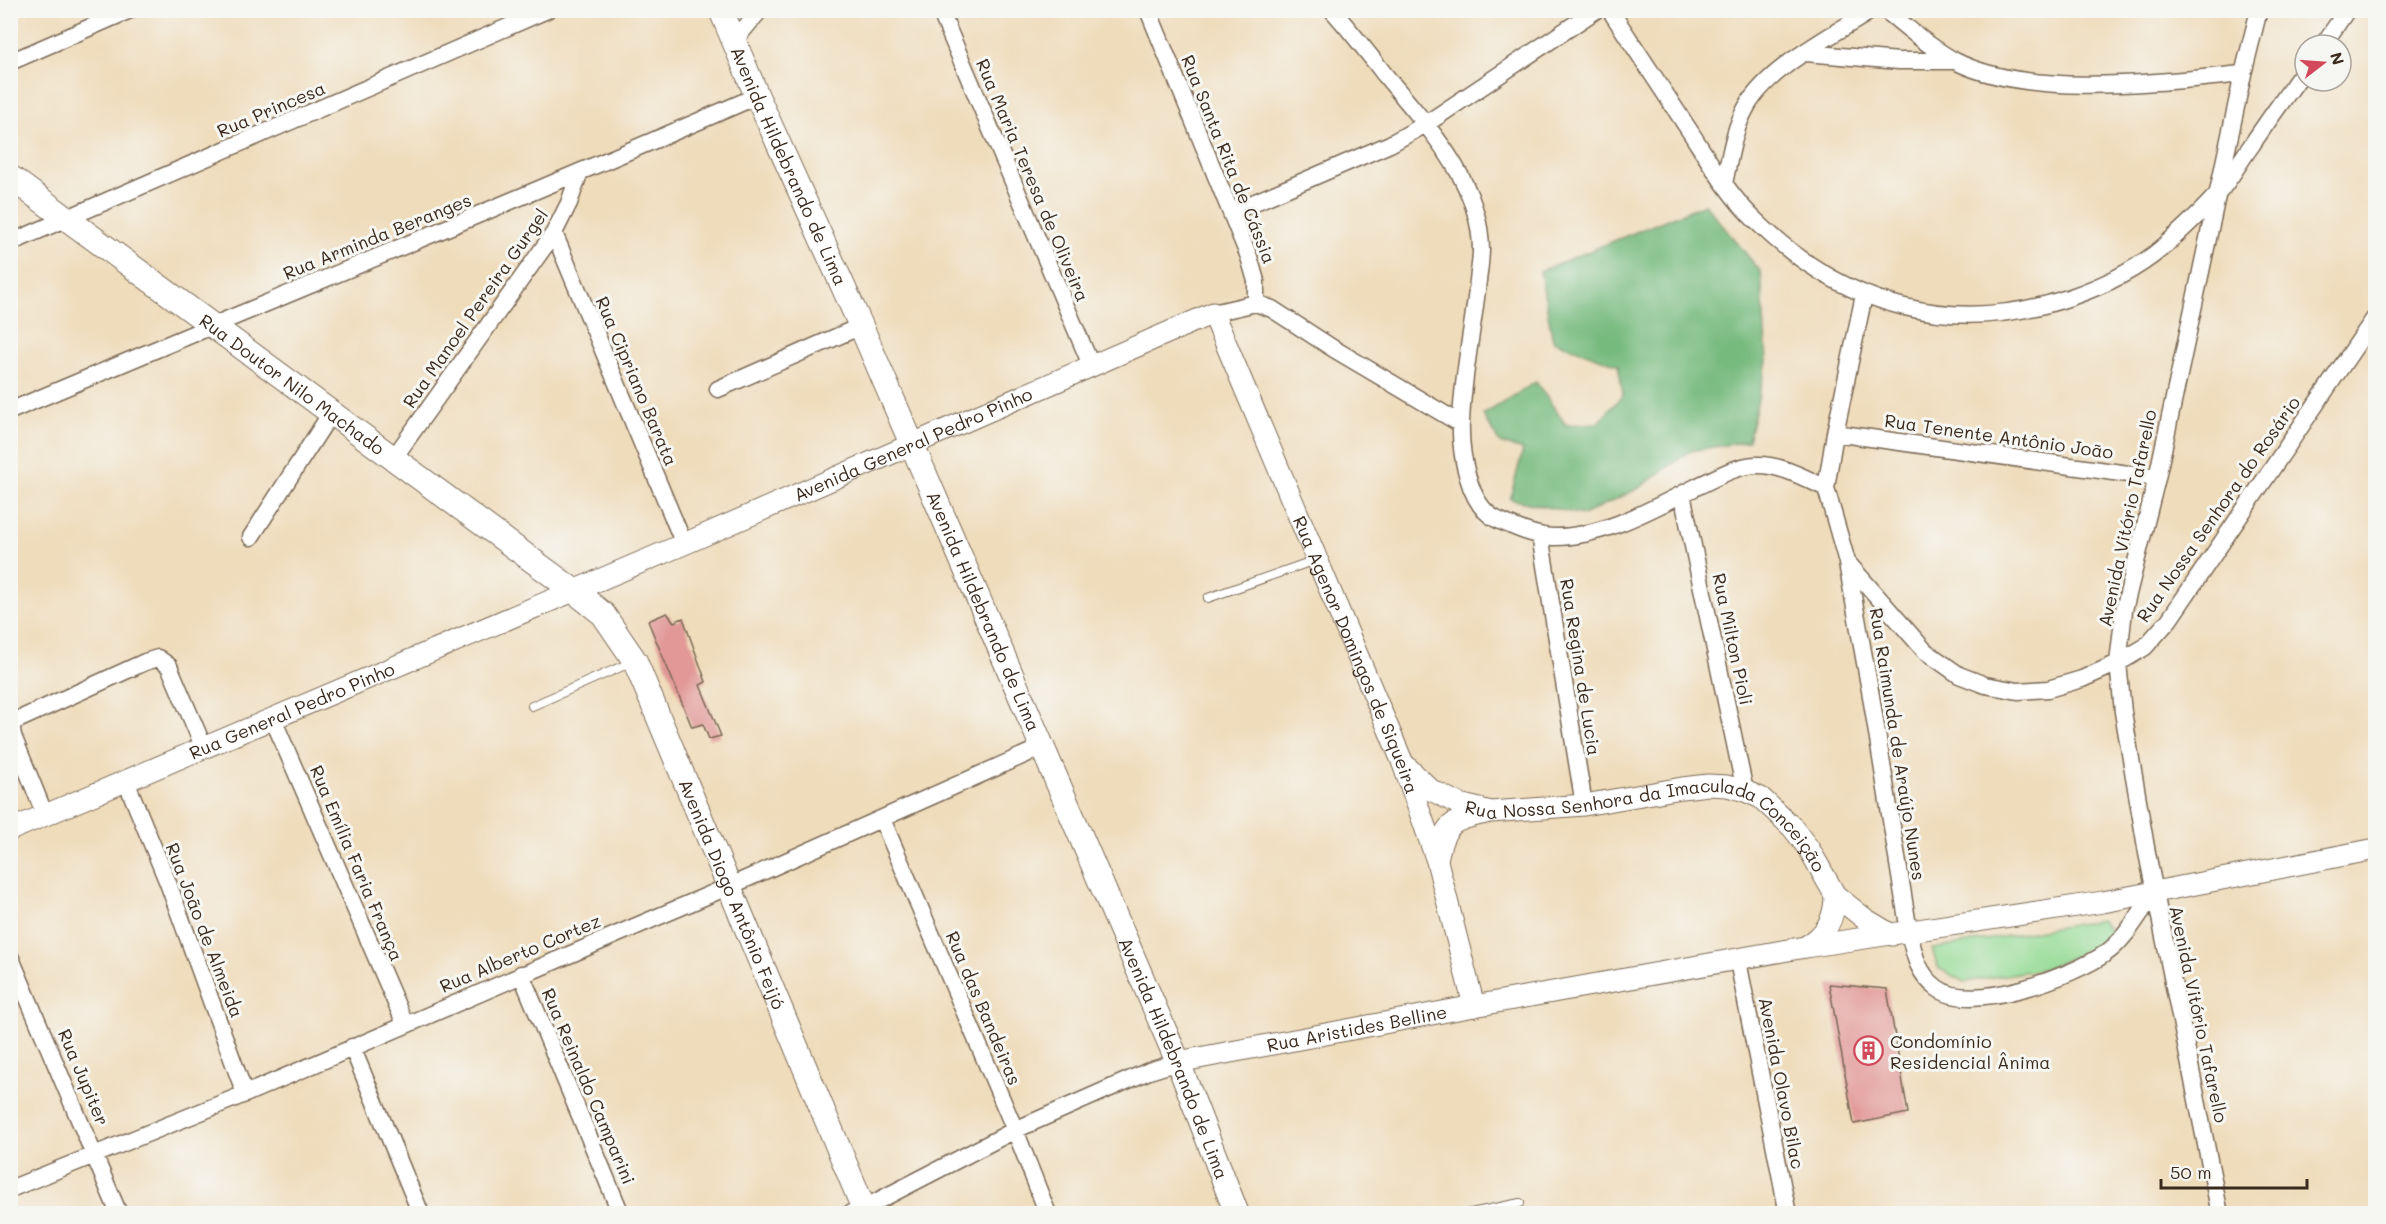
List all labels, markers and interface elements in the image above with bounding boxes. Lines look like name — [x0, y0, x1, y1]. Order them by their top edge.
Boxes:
north arrow — [2293, 33, 2353, 93]
street label: Avenida Hildebrando de Lima — [726, 43, 853, 289]
text: N — [2326, 50, 2350, 67]
street label: Rua Santa Rita de Cássia — [1176, 51, 1282, 267]
street label: Rua Maria Teresa de Oliveira — [971, 55, 1095, 305]
street label: Rua Princesa — [213, 75, 329, 143]
street label: Rua Arminda Beranges — [279, 187, 475, 285]
street label: Rua Manoel Pereira Gurgel — [397, 204, 553, 412]
street label: Rua Cipriano Barata — [590, 293, 684, 469]
street label: Rua Doutor Nilo Machado — [195, 308, 390, 460]
street label: Avenida General Pedro Pinho — [790, 381, 1036, 507]
street label: Rua Nossa Senhora do Rosário — [2131, 391, 2305, 627]
street label: Avenida Vitório Tafarello — [2092, 407, 2162, 629]
street label: Rua Tenente Antônio João — [1883, 408, 2115, 464]
street label: Avenida Hildebrando de Lima — [921, 487, 1046, 735]
street label: Rua Agenor Domingos de Siqueira — [1288, 512, 1424, 797]
street label: Rua Milton Pioli — [1707, 571, 1759, 707]
street label: Rua Regina de Lucia — [1555, 577, 1607, 757]
street label: Rua Raimunda de Araújo Nunes — [1865, 606, 1931, 882]
street label: Rua General Pedro Pinho — [185, 656, 398, 765]
street label: Rua Emília Faria França — [305, 761, 409, 965]
street label: Rua Nossa Senhora da Imaculada Conceição — [1463, 773, 1831, 876]
street label: Avenida Diogo Antônio Feijó — [674, 775, 791, 1013]
street label: Rua João de Almeida — [161, 839, 249, 1021]
street label: Avenida Vitório Tafarello — [2164, 903, 2234, 1125]
street label: Rua Alberto Cortez — [436, 908, 604, 998]
street label: Rua das Bandeiras — [941, 927, 1027, 1089]
street label: Avenida Hildebrando de Lima — [1114, 934, 1234, 1182]
street label: Rua Reinaldo Camparini — [537, 984, 641, 1188]
street label: Avenida Olavo Bilac — [1754, 995, 1810, 1171]
street label: Rua Aristides Belline — [1265, 999, 1449, 1057]
street label: Rua Jupiter — [53, 1025, 115, 1129]
place label: Condomínio Residencial Ânima — [1890, 1029, 2051, 1074]
building icon: Condomínio Residencial Ânima — [1853, 1035, 1885, 1067]
scale bar — [2161, 1152, 2306, 1190]
text: 50 m — [2170, 1160, 2212, 1184]

